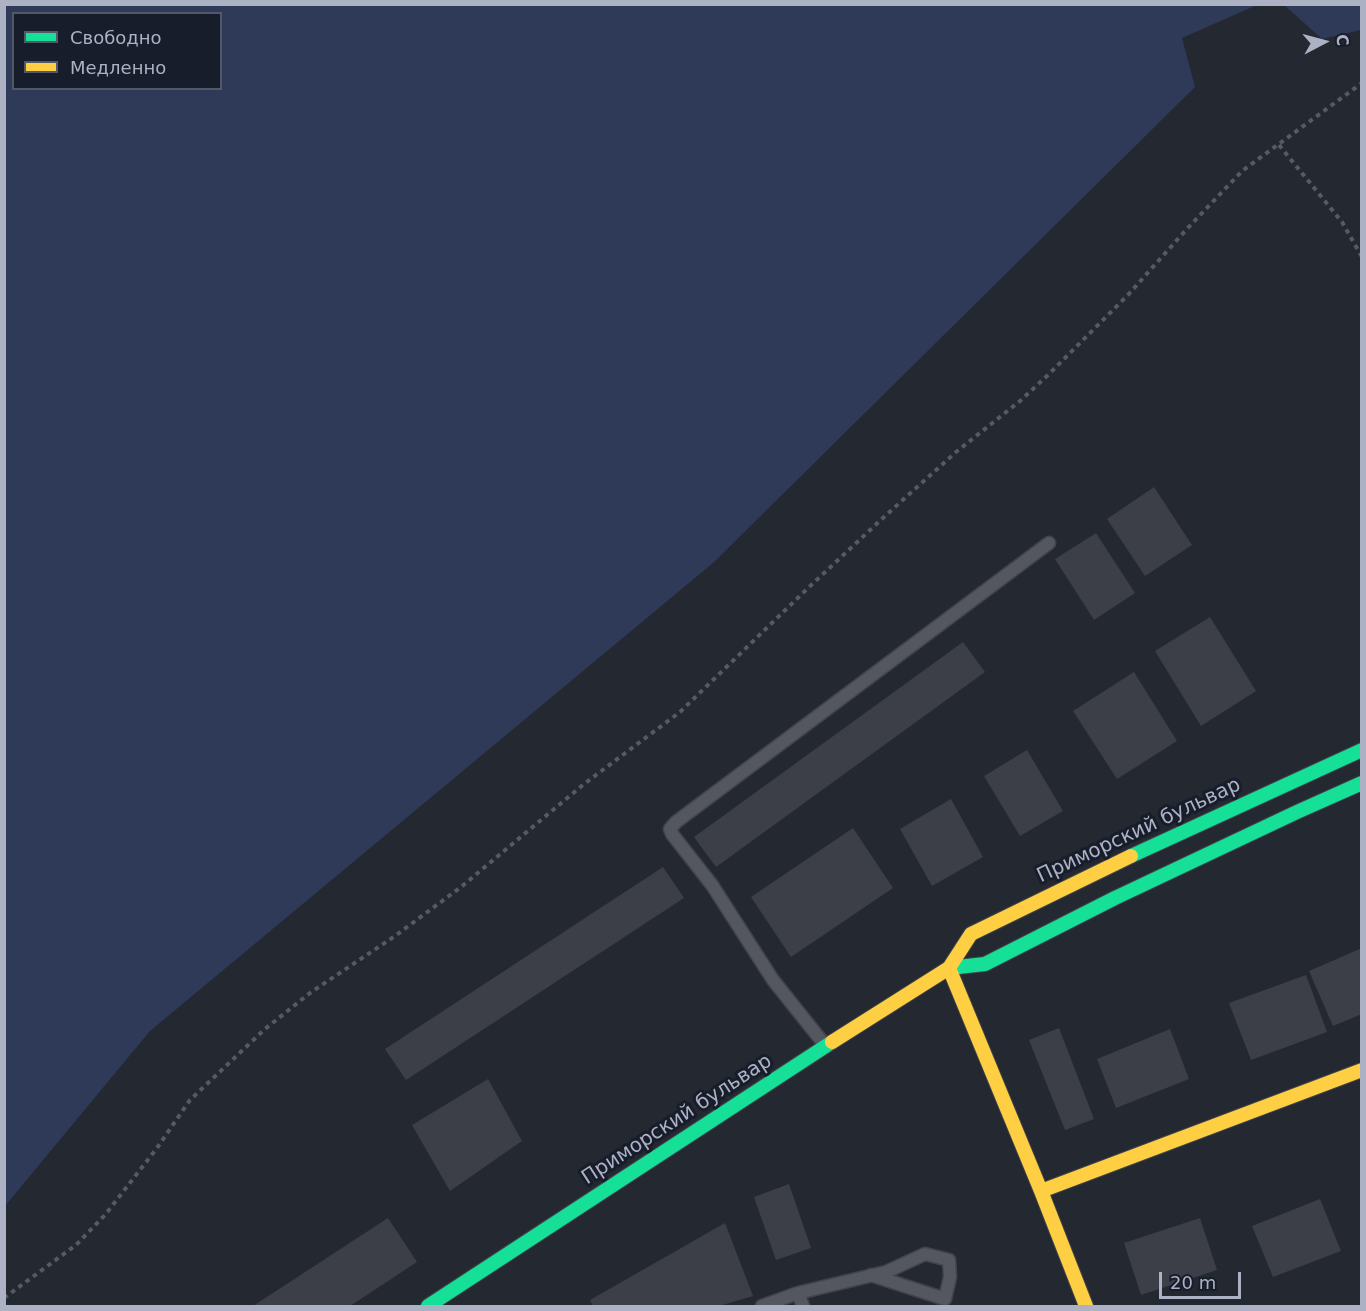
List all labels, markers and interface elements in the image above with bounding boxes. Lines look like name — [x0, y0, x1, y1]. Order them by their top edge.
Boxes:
legend — [12, 12, 222, 90]
north arrow — [1294, 12, 1354, 72]
text: Свободно — [70, 27, 162, 48]
text: С — [1332, 33, 1352, 47]
text: Медленно — [70, 57, 166, 78]
street label: Приморский бульвар — [1033, 773, 1245, 889]
street label: Приморский бульвар — [578, 1050, 776, 1190]
scale bar — [1162, 1260, 1244, 1298]
text: 20 m — [1170, 1272, 1216, 1293]

